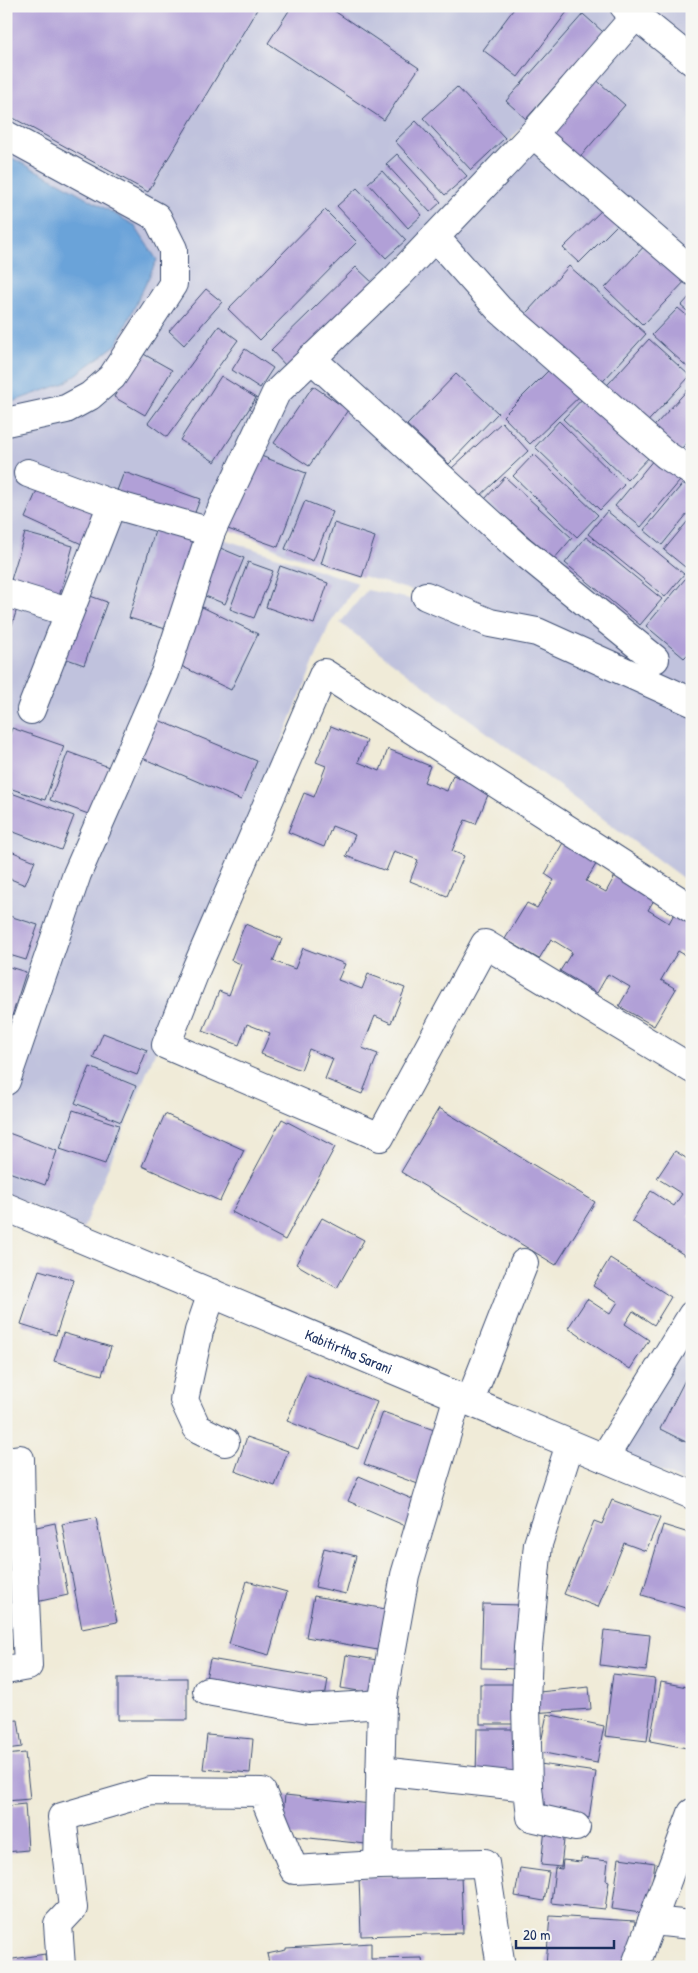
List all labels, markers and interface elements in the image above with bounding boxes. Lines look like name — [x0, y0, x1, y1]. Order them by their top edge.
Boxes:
street label: Kabitirtha Sarani — [302, 1323, 396, 1379]
scale bar — [516, 1918, 613, 1950]
text: 20 m — [523, 1924, 550, 1945]

